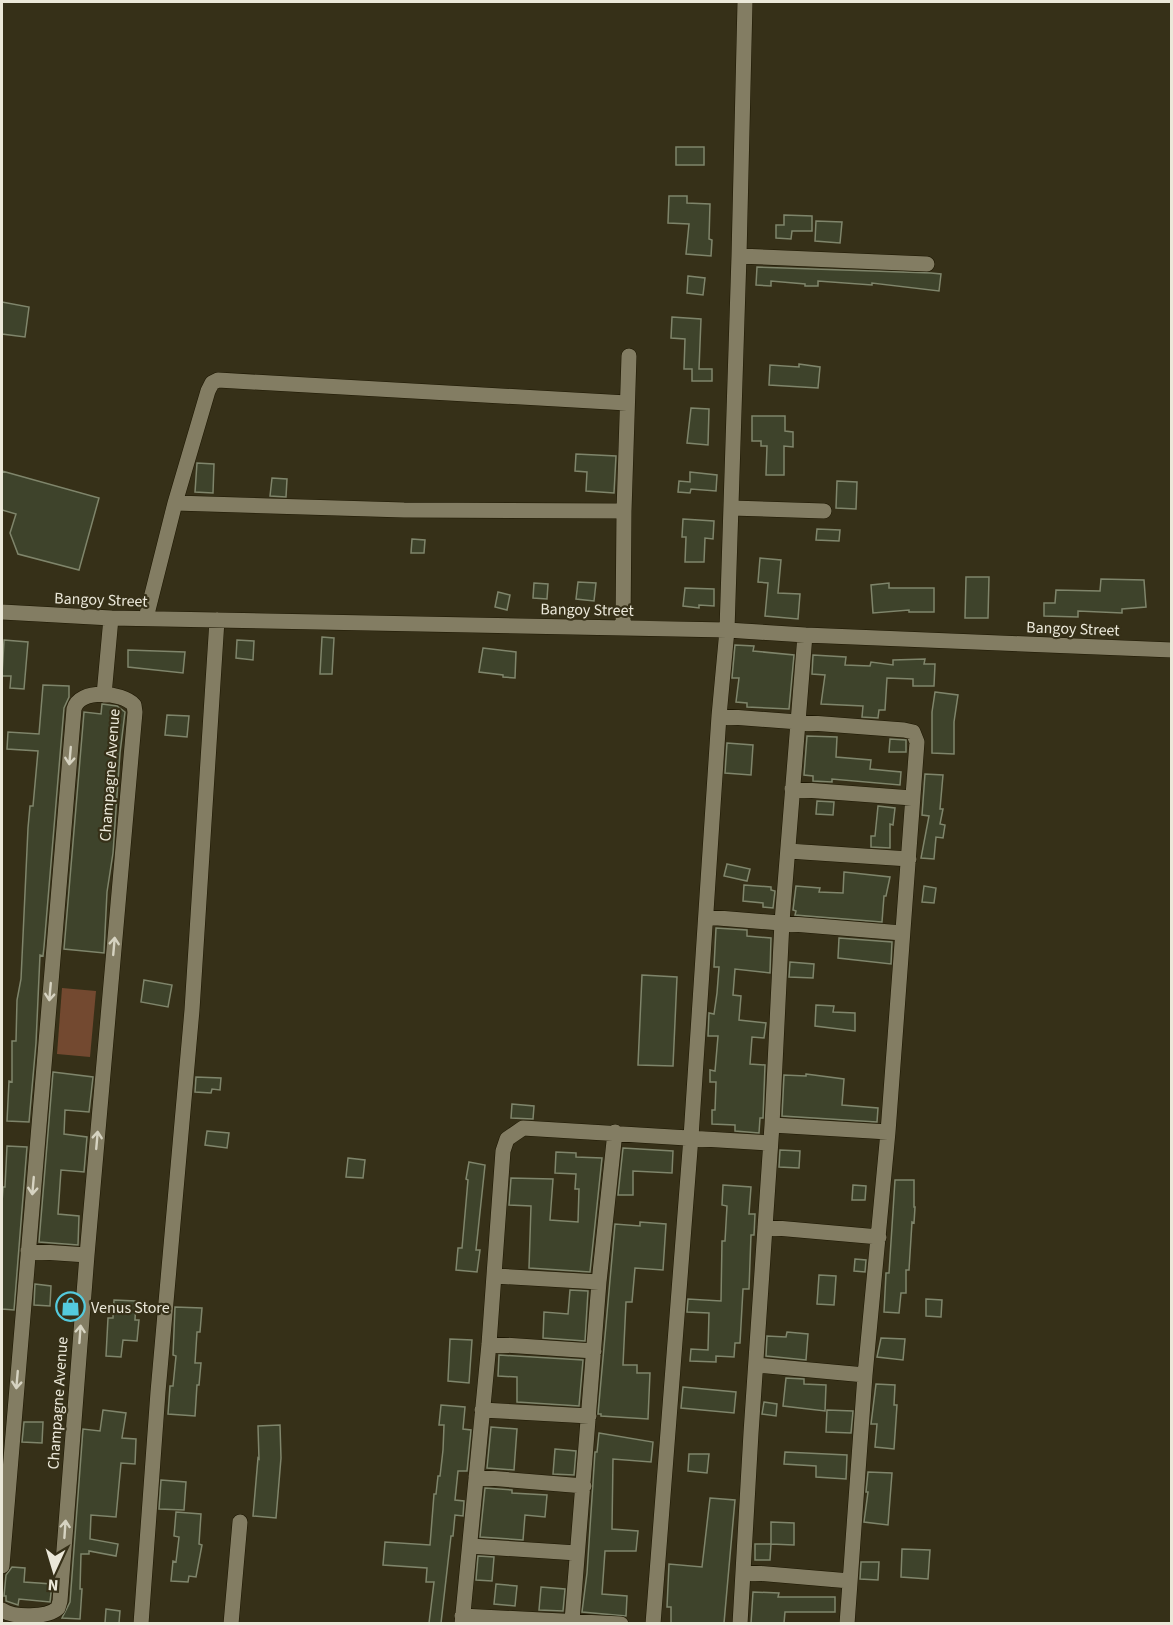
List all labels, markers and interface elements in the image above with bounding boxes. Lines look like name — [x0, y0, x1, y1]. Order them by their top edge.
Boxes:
street label: Bangoy Street — [54, 587, 149, 613]
street label: Bangoy Street — [540, 598, 634, 622]
street label: Bangoy Street — [1026, 616, 1121, 642]
street label: Champagne Avenue — [94, 708, 126, 842]
one-way arrow — [64, 745, 75, 765]
one-way arrow — [109, 936, 120, 956]
one-way arrow — [44, 981, 55, 1001]
one-way arrow — [92, 1131, 103, 1150]
one-way arrow — [27, 1176, 38, 1195]
shop icon: Venus Store — [54, 1291, 86, 1323]
place label: Venus Store — [91, 1297, 170, 1319]
one-way arrow — [75, 1325, 86, 1345]
street label: Champagne Avenue — [42, 1336, 74, 1470]
one-way arrow — [11, 1370, 22, 1390]
one-way arrow — [60, 1519, 71, 1539]
north arrow — [24, 1541, 84, 1601]
text: N — [47, 1574, 59, 1596]

